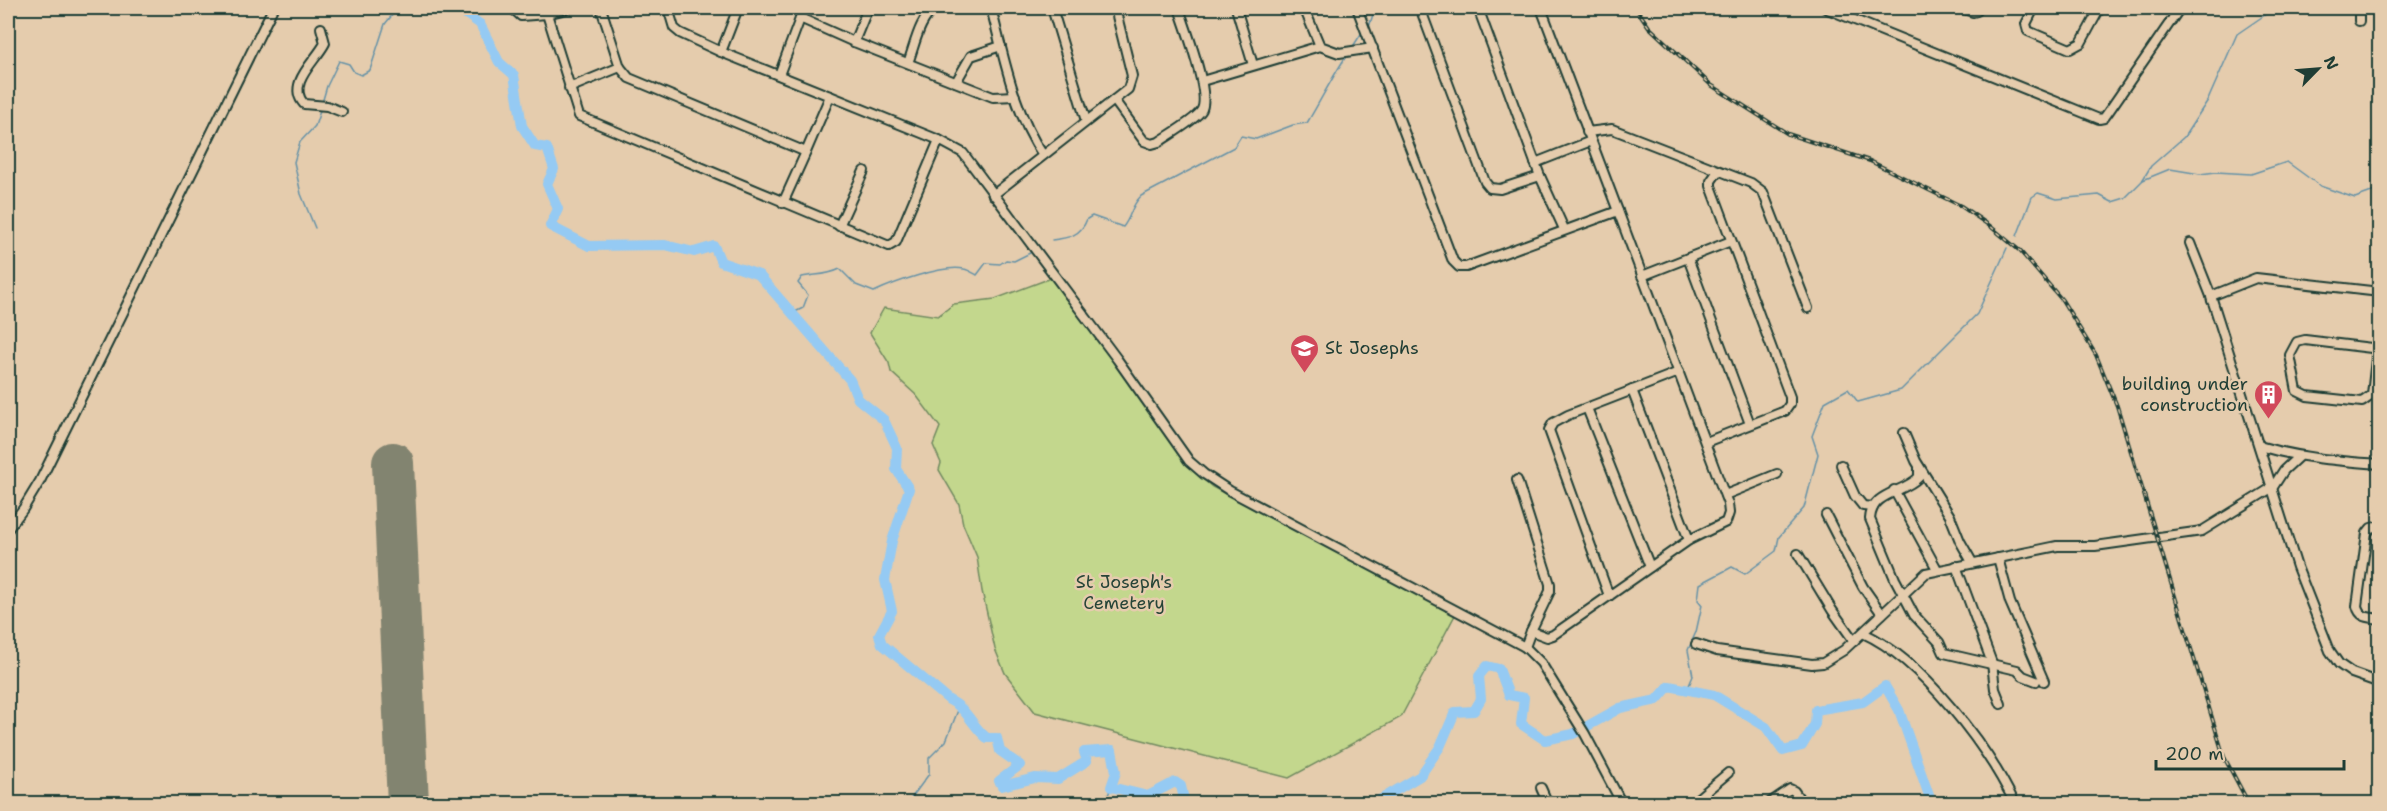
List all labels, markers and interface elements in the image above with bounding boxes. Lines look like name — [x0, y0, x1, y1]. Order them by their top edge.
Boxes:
north arrow — [2288, 39, 2348, 99]
text: N — [2319, 53, 2343, 73]
school or university icon: St Josephs — [1288, 332, 1320, 374]
place label: St Josephs — [1325, 336, 1419, 360]
place label: building under construction — [2122, 372, 2248, 417]
building icon: building under construction — [2253, 378, 2285, 420]
park label: St Joseph's Cemetery — [1076, 570, 1172, 615]
scale bar — [2156, 733, 2344, 771]
text: 200 m — [2165, 742, 2224, 766]

